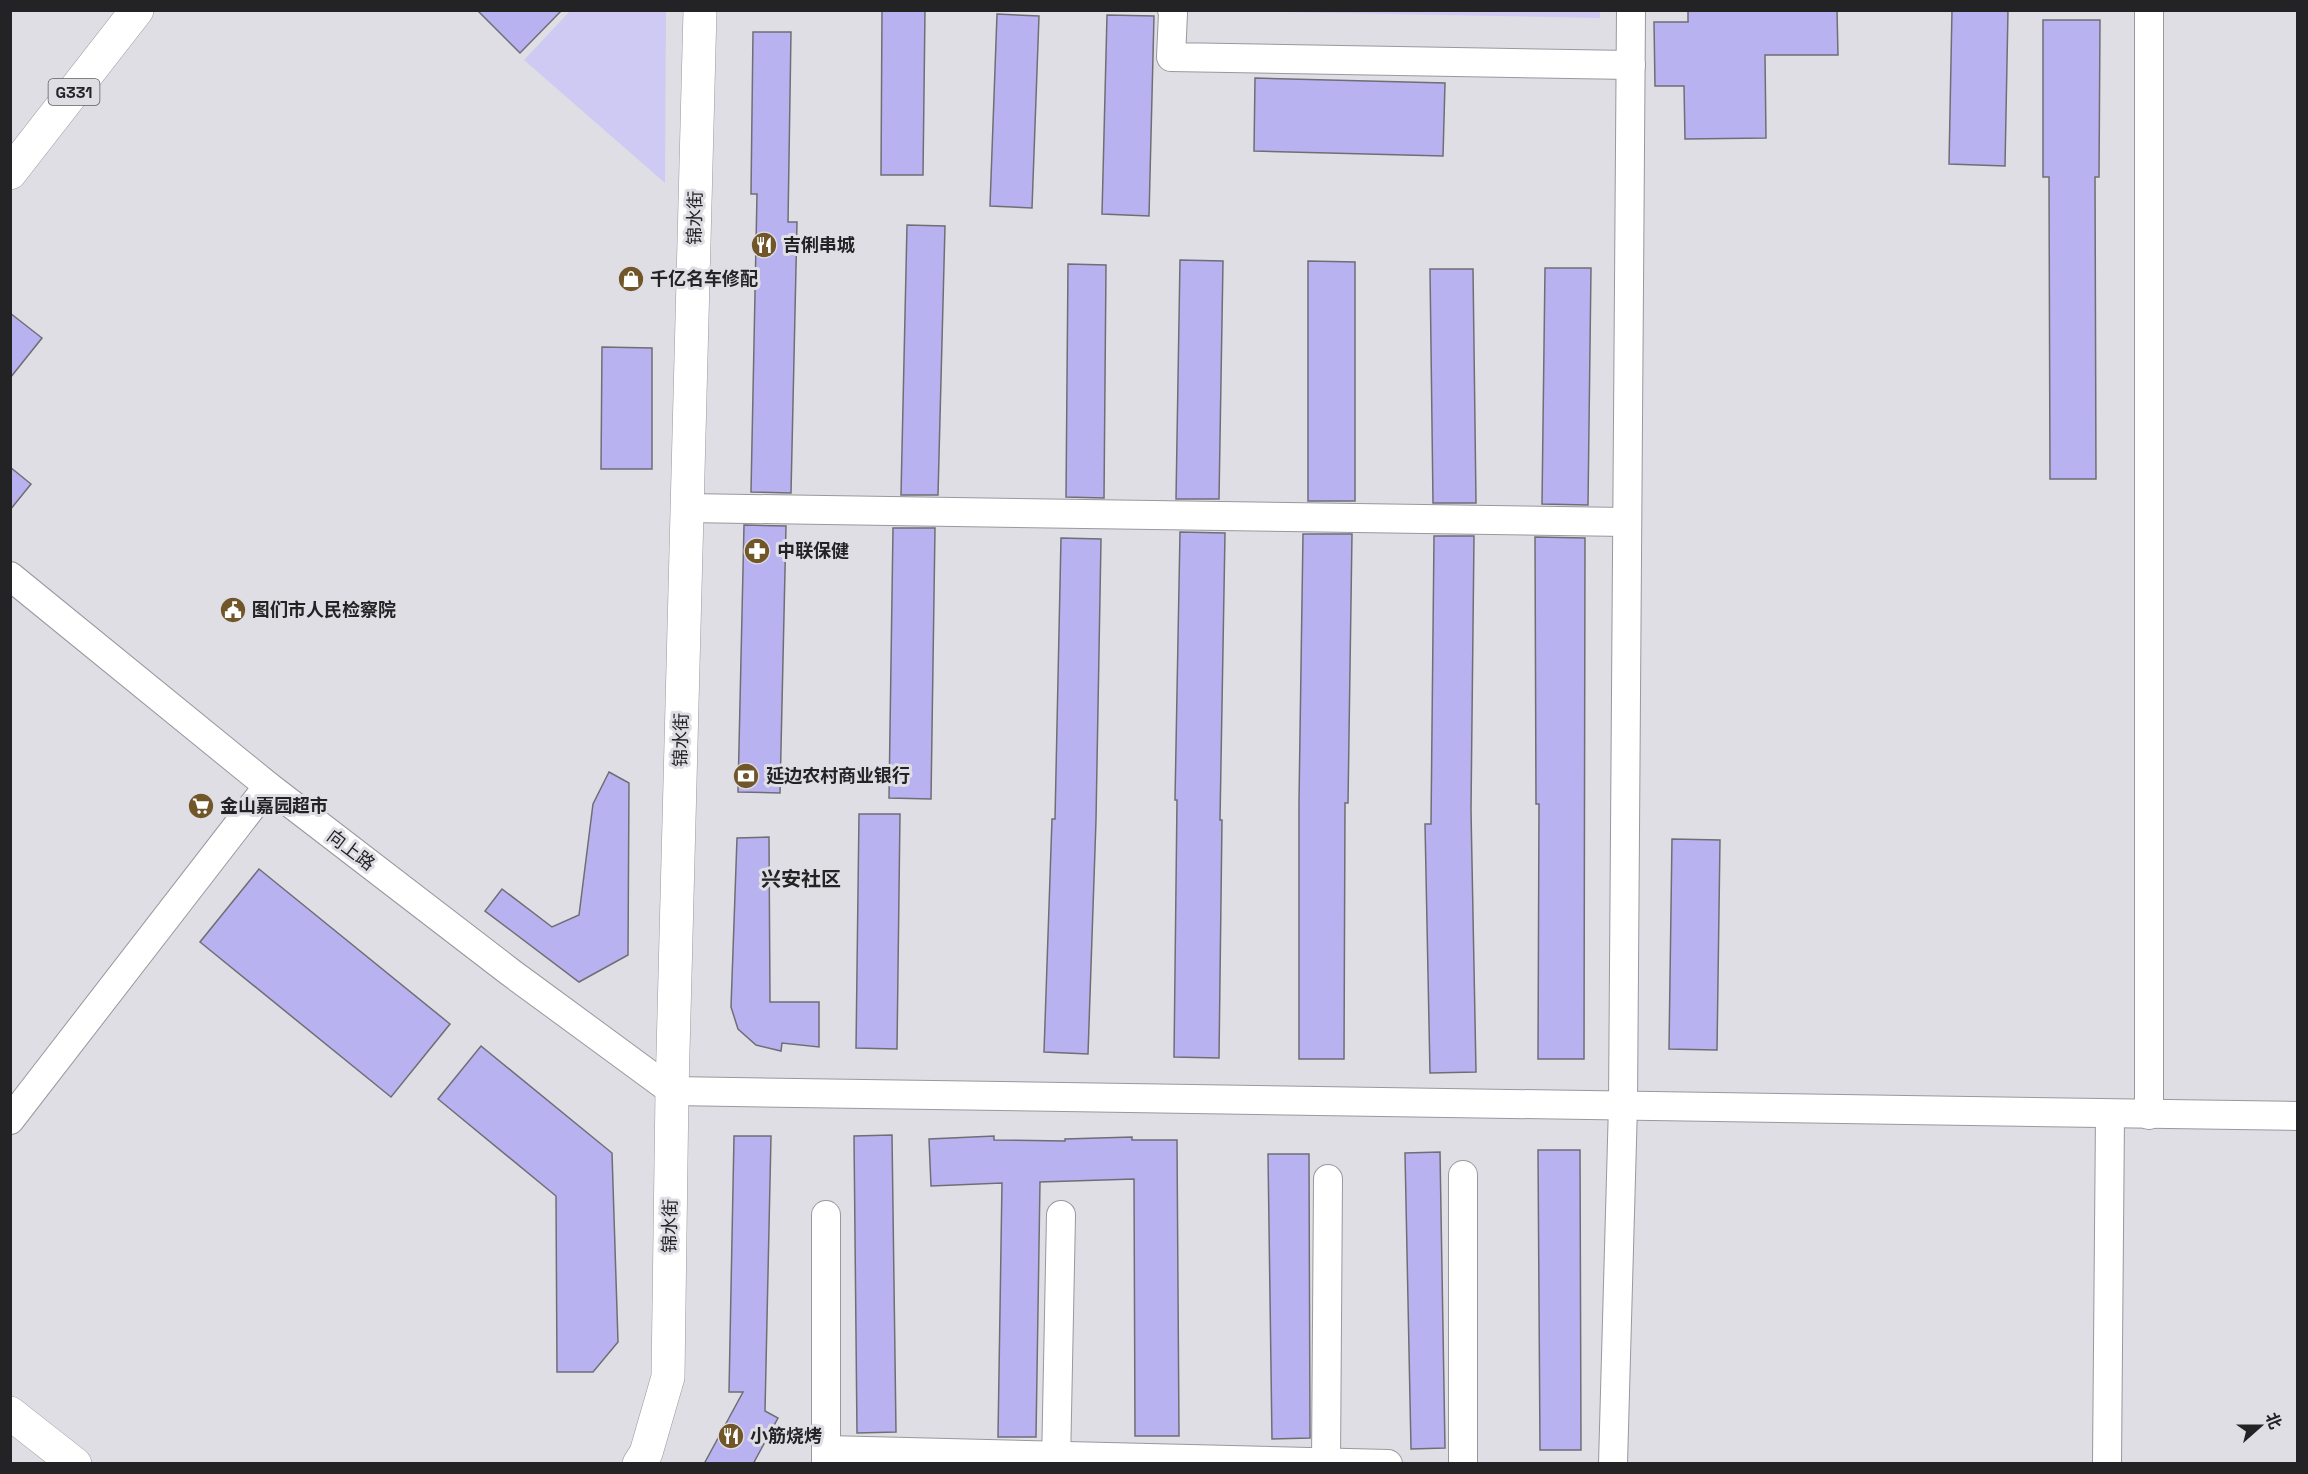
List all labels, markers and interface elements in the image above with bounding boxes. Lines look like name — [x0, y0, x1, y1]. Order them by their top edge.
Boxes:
road number: G331 — [48, 79, 100, 105]
street label: 锦水街 — [683, 191, 706, 245]
restaurant icon: 吉俐串城 — [749, 230, 779, 260]
place label: 吉俐串城 — [783, 233, 855, 256]
shop icon: 千亿名车修配 — [616, 264, 646, 294]
place label: 千亿名车修配 — [650, 267, 758, 290]
pharmacy icon: 中联保健 — [742, 536, 772, 566]
place label: 中联保健 — [777, 539, 849, 562]
public building icon: 图们市人民检察院 — [218, 595, 248, 625]
place label: 图们市人民检察院 — [252, 598, 396, 621]
street label: 锦水街 — [669, 713, 692, 767]
bank icon: 延边农村商业银行 — [731, 761, 761, 791]
place label: 延边农村商业银行 — [766, 764, 910, 787]
supermarket icon: 金山嘉园超市 — [186, 791, 216, 821]
place label: 金山嘉园超市 — [220, 794, 328, 817]
street label: 向上路 — [323, 824, 380, 875]
district label: 兴安社区 — [761, 866, 841, 892]
street label: 锦水街 — [658, 1199, 681, 1253]
north arrow — [2230, 1396, 2290, 1456]
text: 北 — [2261, 1410, 2286, 1432]
restaurant icon: 小筋烧烤 — [716, 1421, 746, 1451]
place label: 小筋烧烤 — [750, 1424, 822, 1447]

